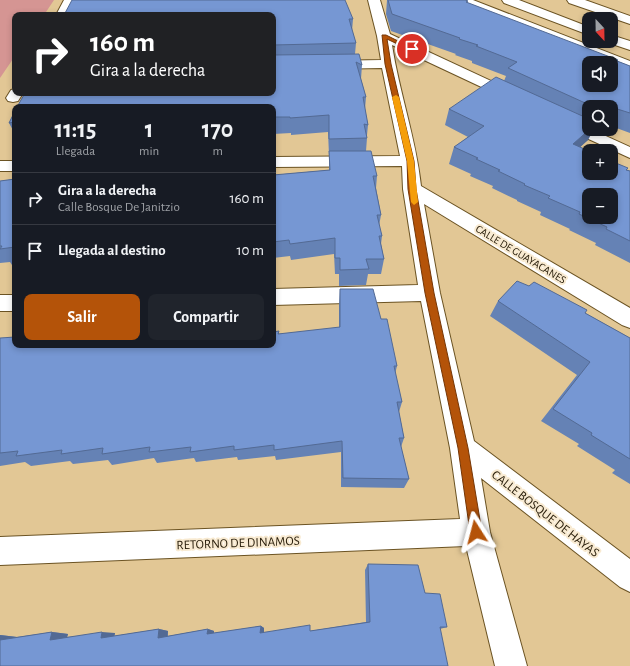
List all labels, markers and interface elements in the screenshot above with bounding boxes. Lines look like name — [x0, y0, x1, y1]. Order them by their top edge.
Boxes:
north arrow — [582, 12, 618, 48]
map controls — [582, 12, 618, 224]
icon: right — [24, 28, 76, 80]
text: 160 m — [90, 29, 155, 57]
pin — [395, 32, 429, 66]
icon: arrive — [401, 38, 423, 60]
button: sound — [582, 56, 618, 92]
text: Gira a la derecha — [90, 62, 205, 80]
button: search — [582, 100, 618, 136]
text: 11:15 — [55, 118, 96, 142]
text: 1 — [145, 118, 153, 142]
text: 170 — [202, 118, 233, 142]
button: + — [582, 144, 618, 180]
text: Llegada — [56, 145, 95, 158]
text: min — [139, 145, 159, 158]
text: m — [212, 145, 223, 158]
text: Gira a la derecha — [58, 183, 157, 198]
icon: right — [24, 188, 46, 210]
button: − — [582, 188, 618, 224]
text: 160 m — [229, 191, 264, 206]
text: Calle Bosque De Janitzio — [58, 201, 180, 214]
street label: CALLE DE GUAYACANES — [474, 223, 568, 286]
icon: arrive — [24, 240, 46, 262]
text: Llegada al destino — [58, 243, 166, 258]
text: 10 m — [236, 243, 264, 258]
button: Salir — [24, 294, 140, 340]
button: Compartir — [148, 294, 264, 340]
street label: CALLE BOSQUE DE HAYAS — [489, 468, 601, 560]
position arrow — [455, 511, 497, 553]
street label: RETORNO DE DINAMOS — [176, 535, 300, 552]

